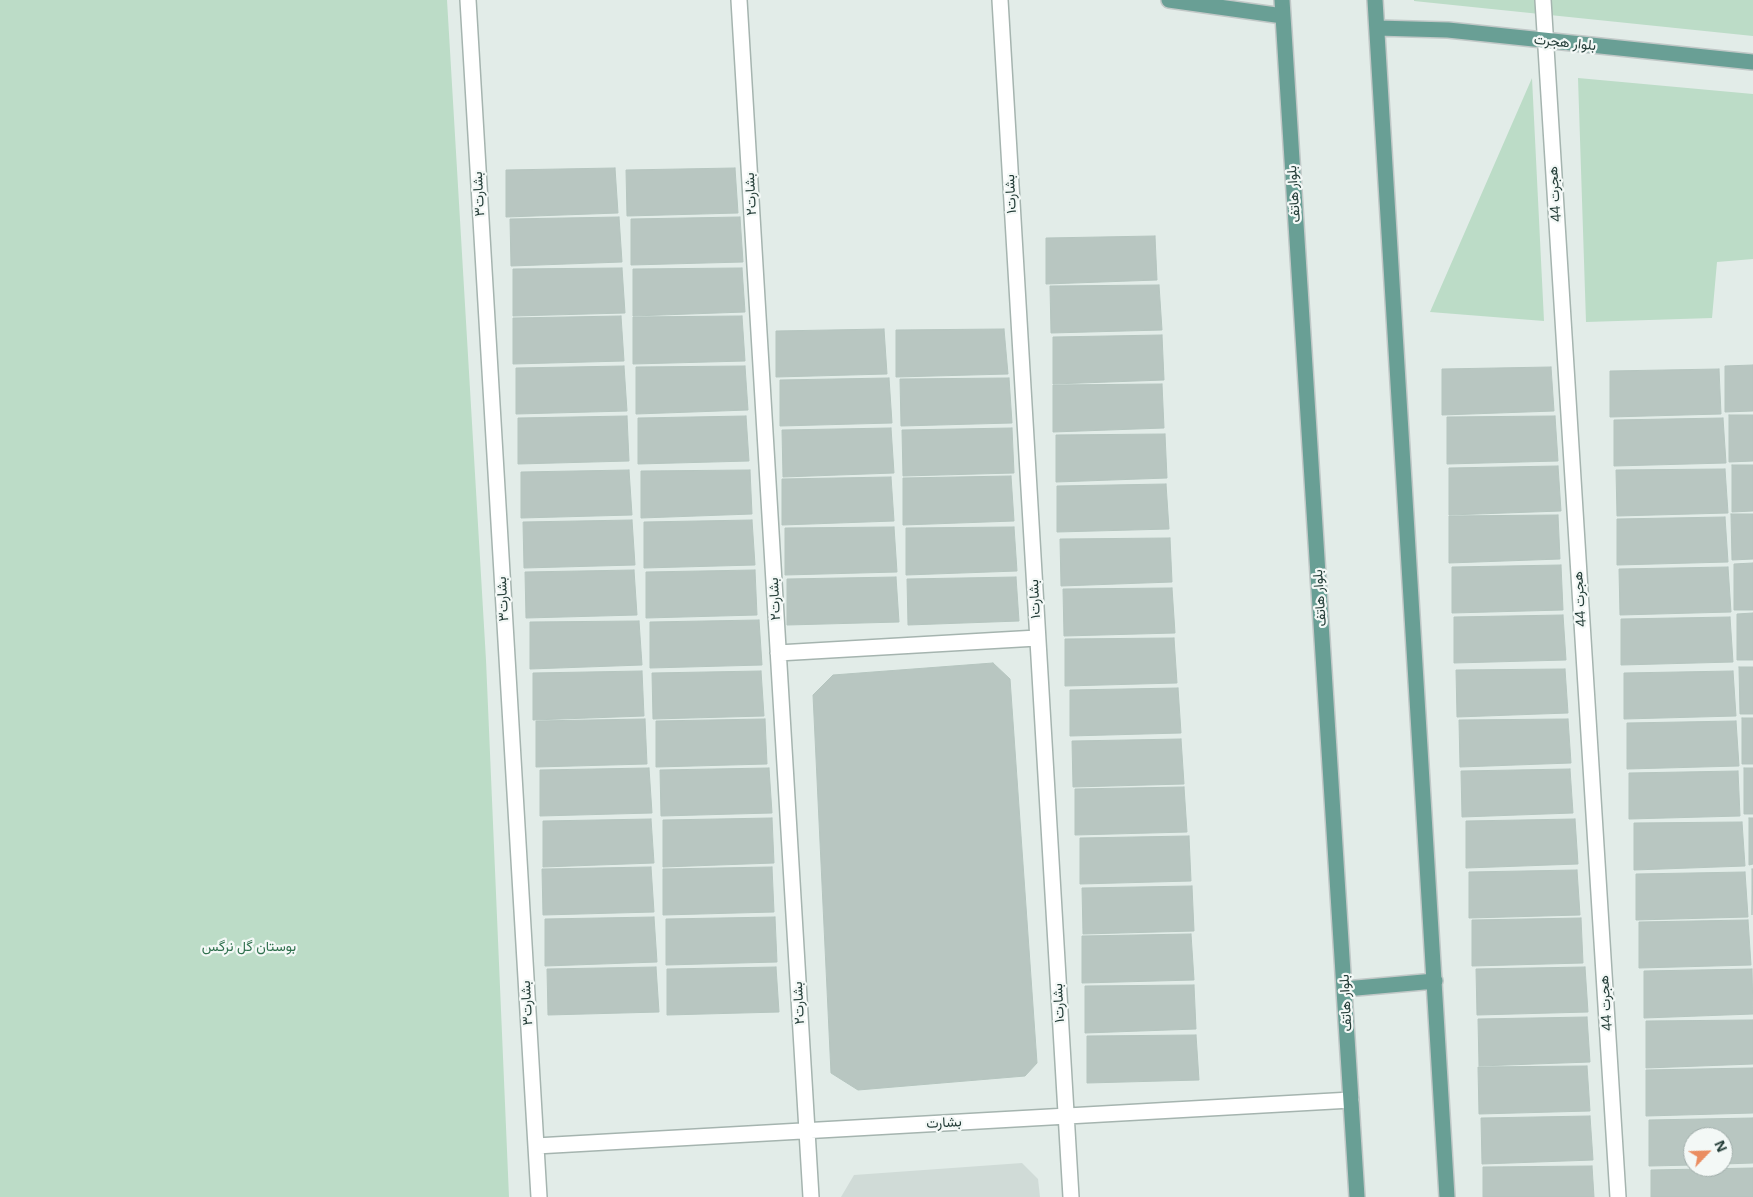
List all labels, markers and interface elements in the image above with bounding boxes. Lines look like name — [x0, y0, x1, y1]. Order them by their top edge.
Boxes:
street label: بلوار هجرت — [1533, 31, 1597, 55]
street label: بلوار هاتف — [1284, 165, 1304, 223]
street label: هجرت 44 — [1545, 166, 1565, 222]
street label: بشارت۳ — [469, 171, 489, 217]
street label: بشارت۲ — [741, 172, 761, 216]
street label: بشارت۱ — [1002, 174, 1020, 214]
street label: بلوار هاتف — [1310, 569, 1330, 627]
street label: هجرت 44 — [1570, 571, 1590, 627]
street label: بشارت۳ — [493, 576, 513, 622]
street label: بشارت۲ — [765, 577, 785, 621]
street label: بشارت۱ — [1026, 579, 1044, 619]
park label: بوستان گل نرگس — [202, 939, 296, 955]
street label: بلوار هاتف — [1336, 974, 1356, 1032]
street label: هجرت 44 — [1596, 975, 1616, 1031]
street label: بشارت۳ — [517, 980, 537, 1026]
street label: بشارت۲ — [789, 981, 809, 1025]
street label: بشارت۱ — [1050, 983, 1068, 1023]
street label: بشارت — [926, 1114, 962, 1132]
north arrow — [1683, 1127, 1733, 1177]
text: N — [1710, 1137, 1732, 1155]

